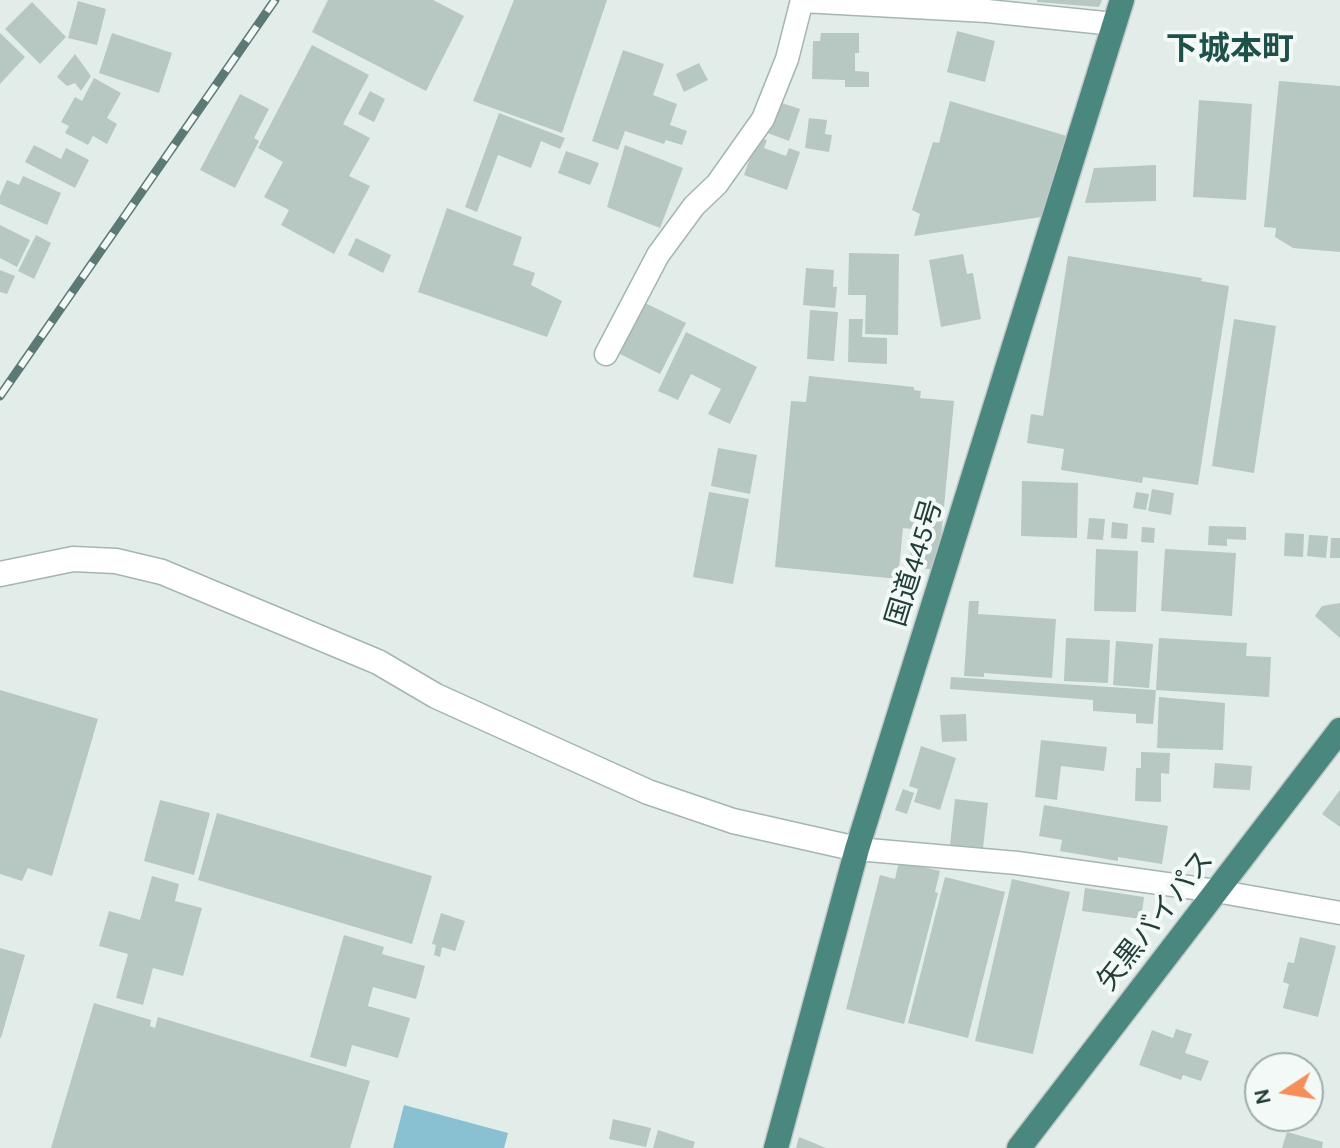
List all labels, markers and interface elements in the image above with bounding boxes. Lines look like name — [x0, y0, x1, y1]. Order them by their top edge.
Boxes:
district label: 下城本町 — [1166, 31, 1294, 69]
street label: 国道445号 — [880, 495, 950, 631]
street label: 矢黒バイパス — [1091, 844, 1221, 998]
north arrow — [1244, 1052, 1324, 1132]
text: N — [1248, 1086, 1277, 1107]

